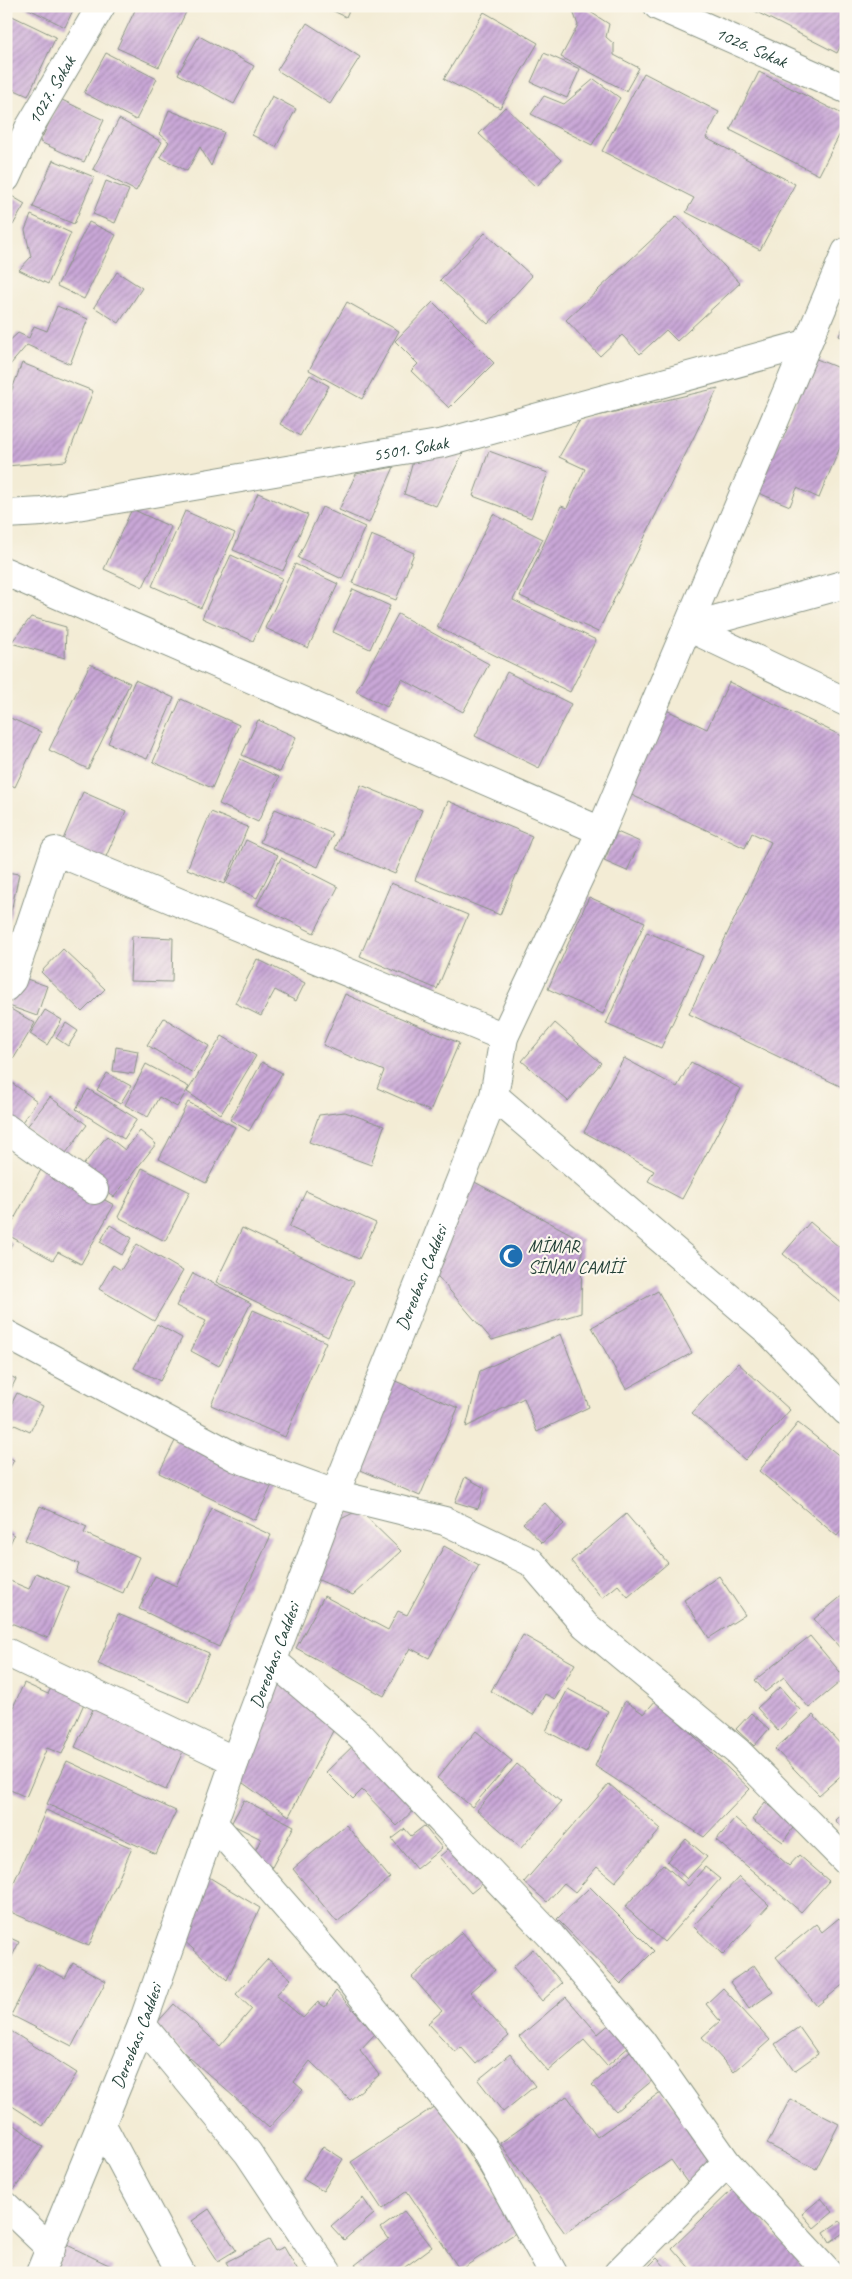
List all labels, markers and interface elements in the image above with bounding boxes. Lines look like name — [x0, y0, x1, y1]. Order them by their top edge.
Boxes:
street label: 1026. Sokak — [712, 22, 792, 73]
street label: 1027. Sokak — [23, 51, 81, 128]
street label: 5501. Sokak — [371, 431, 452, 466]
street label: Dereobası Caddesi — [391, 1220, 453, 1333]
place label: MİMAR SİNAN CAMİİ — [528, 1235, 627, 1278]
mosque icon: MİMAR SİNAN CAMİİ — [498, 1243, 524, 1269]
street label: Dereobası Caddesi — [245, 1597, 305, 1711]
street label: Dereobası Caddesi — [106, 1978, 168, 2092]

